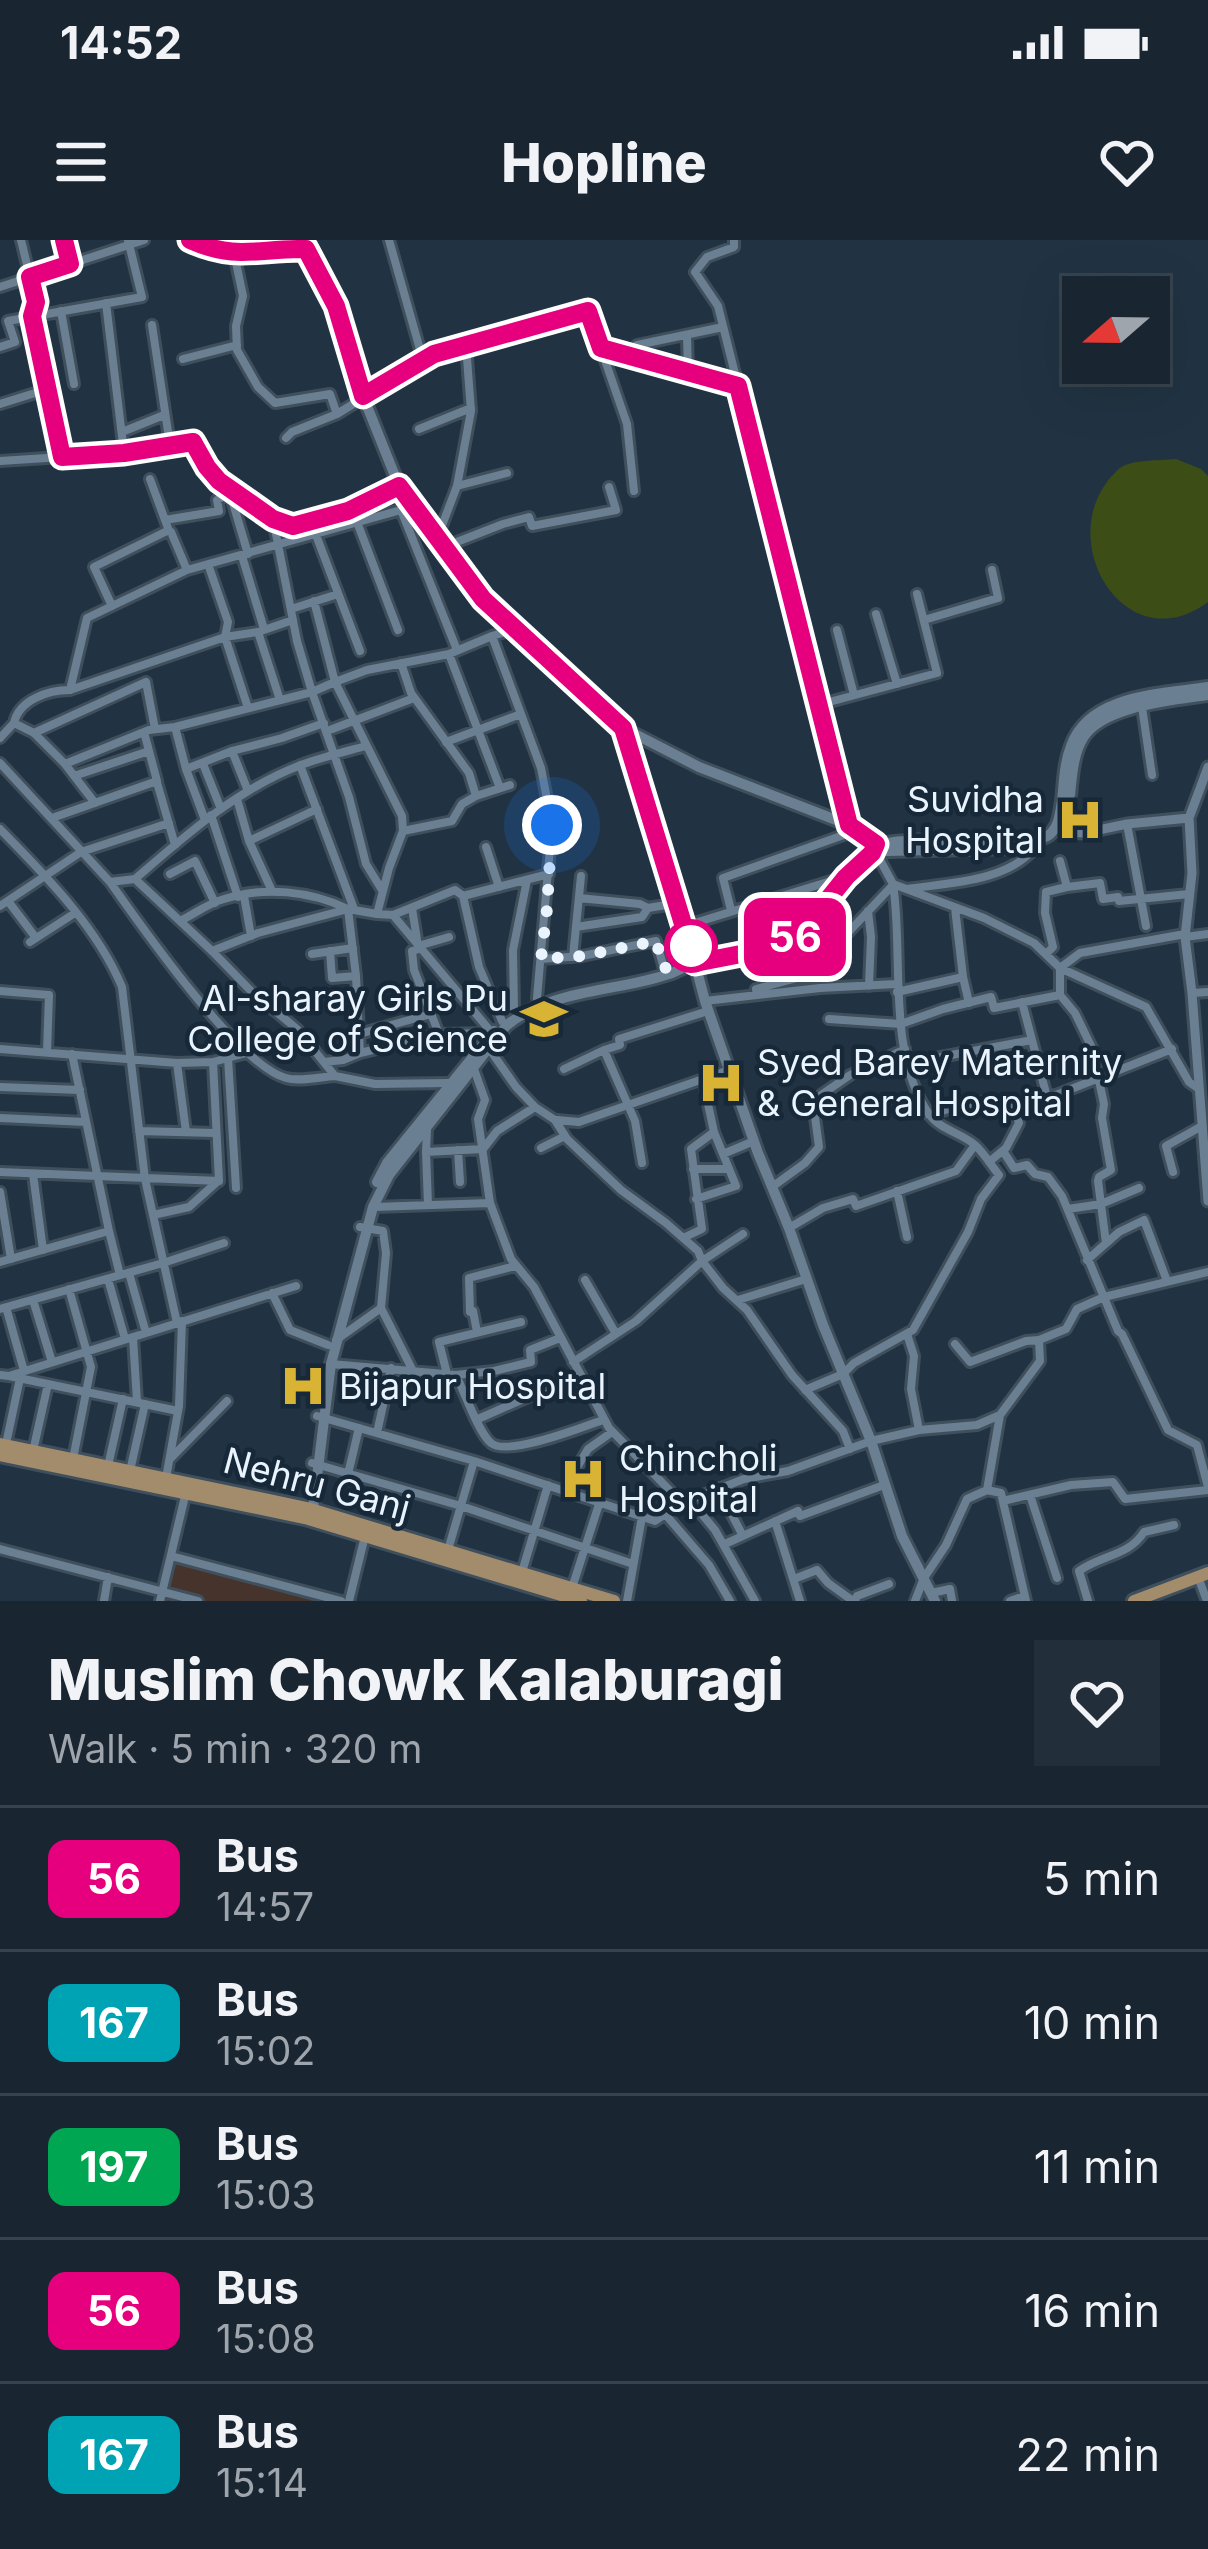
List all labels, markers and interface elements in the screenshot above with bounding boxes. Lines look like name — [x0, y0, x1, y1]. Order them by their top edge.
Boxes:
text: 14:52 — [60, 15, 182, 70]
icon: menu — [48, 129, 114, 195]
icon: heart — [1094, 129, 1160, 195]
text: Hopline — [501, 130, 707, 195]
north arrow — [1062, 276, 1170, 384]
map controls — [1062, 276, 1170, 384]
place label: Suvidha Hospital — [905, 777, 1044, 862]
your location — [522, 795, 582, 855]
hospital icon: Suvidha Hospital — [1055, 795, 1105, 845]
line badge: 56 — [741, 898, 849, 976]
text: 56 — [768, 911, 822, 962]
unlabelled marker — [666, 921, 716, 971]
place label: Al-sharay Girls Pu College of Science — [187, 976, 508, 1061]
school or university icon: Al-sharay Girls Pu College of Science — [519, 994, 569, 1044]
place label: Syed Barey Maternity & General Hospital — [757, 1040, 1122, 1125]
hospital icon: Syed Barey Maternity & General Hospital — [696, 1058, 746, 1108]
hospital icon: Bijapur Hospital — [278, 1361, 328, 1411]
place label: Bijapur Hospital — [339, 1364, 606, 1408]
place label: Chincholi Hospital — [619, 1436, 777, 1521]
street label: Nehru Ganj — [219, 1438, 415, 1530]
hospital icon: Chincholi Hospital — [558, 1454, 608, 1504]
button: heart — [1034, 1640, 1160, 1766]
text: Muslim Chowk Kalaburagi — [48, 1645, 784, 1714]
text: Walk · 5 min · 320 m — [48, 1725, 422, 1772]
text: Bus — [216, 1828, 299, 1883]
text: 5 min — [1043, 1851, 1160, 1906]
text: 56 — [87, 1853, 141, 1904]
text: 14:57 — [216, 1883, 314, 1930]
text: Bus — [216, 1972, 299, 2027]
text: 10 min — [1024, 1995, 1160, 2050]
text: 167 — [79, 1997, 149, 2048]
text: 15:02 — [216, 2027, 315, 2074]
text: Bus — [216, 2116, 299, 2171]
text: 11 min — [1034, 2139, 1160, 2194]
text: 197 — [80, 2141, 149, 2192]
text: 15:03 — [216, 2171, 316, 2218]
text: Bus — [216, 2260, 299, 2315]
text: 16 min — [1024, 2283, 1160, 2338]
text: 56 — [87, 2285, 141, 2336]
text: 15:08 — [216, 2315, 316, 2362]
text: Bus — [216, 2404, 299, 2459]
text: 22 min — [1016, 2427, 1160, 2482]
text: 167 — [79, 2429, 149, 2480]
text: 15:14 — [216, 2459, 308, 2506]

